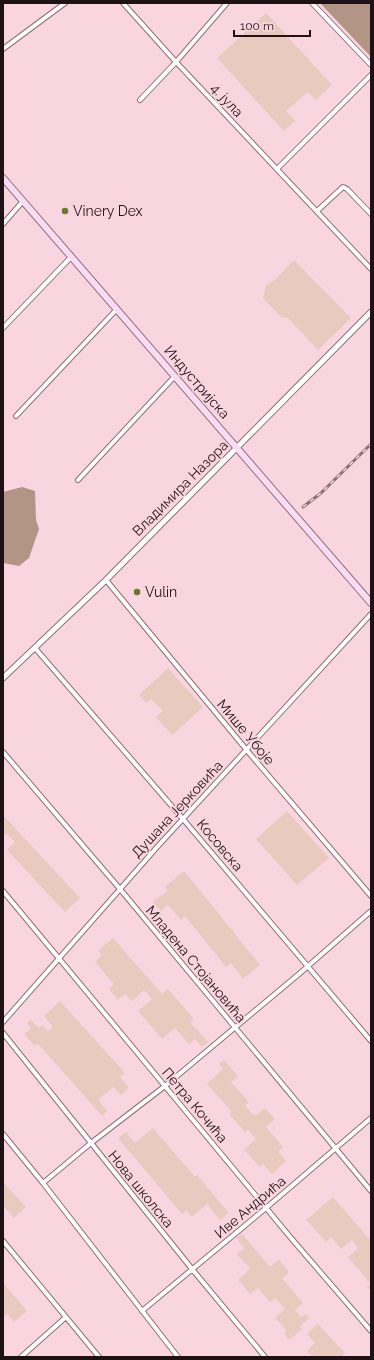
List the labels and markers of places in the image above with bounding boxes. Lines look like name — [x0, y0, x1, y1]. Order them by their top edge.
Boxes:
place label: Vinery Dex — [73, 203, 143, 219]
marker: Vinery Dex — [60, 206, 70, 216]
place label: Vulin — [145, 584, 177, 600]
marker: Vulin — [132, 587, 142, 597]

